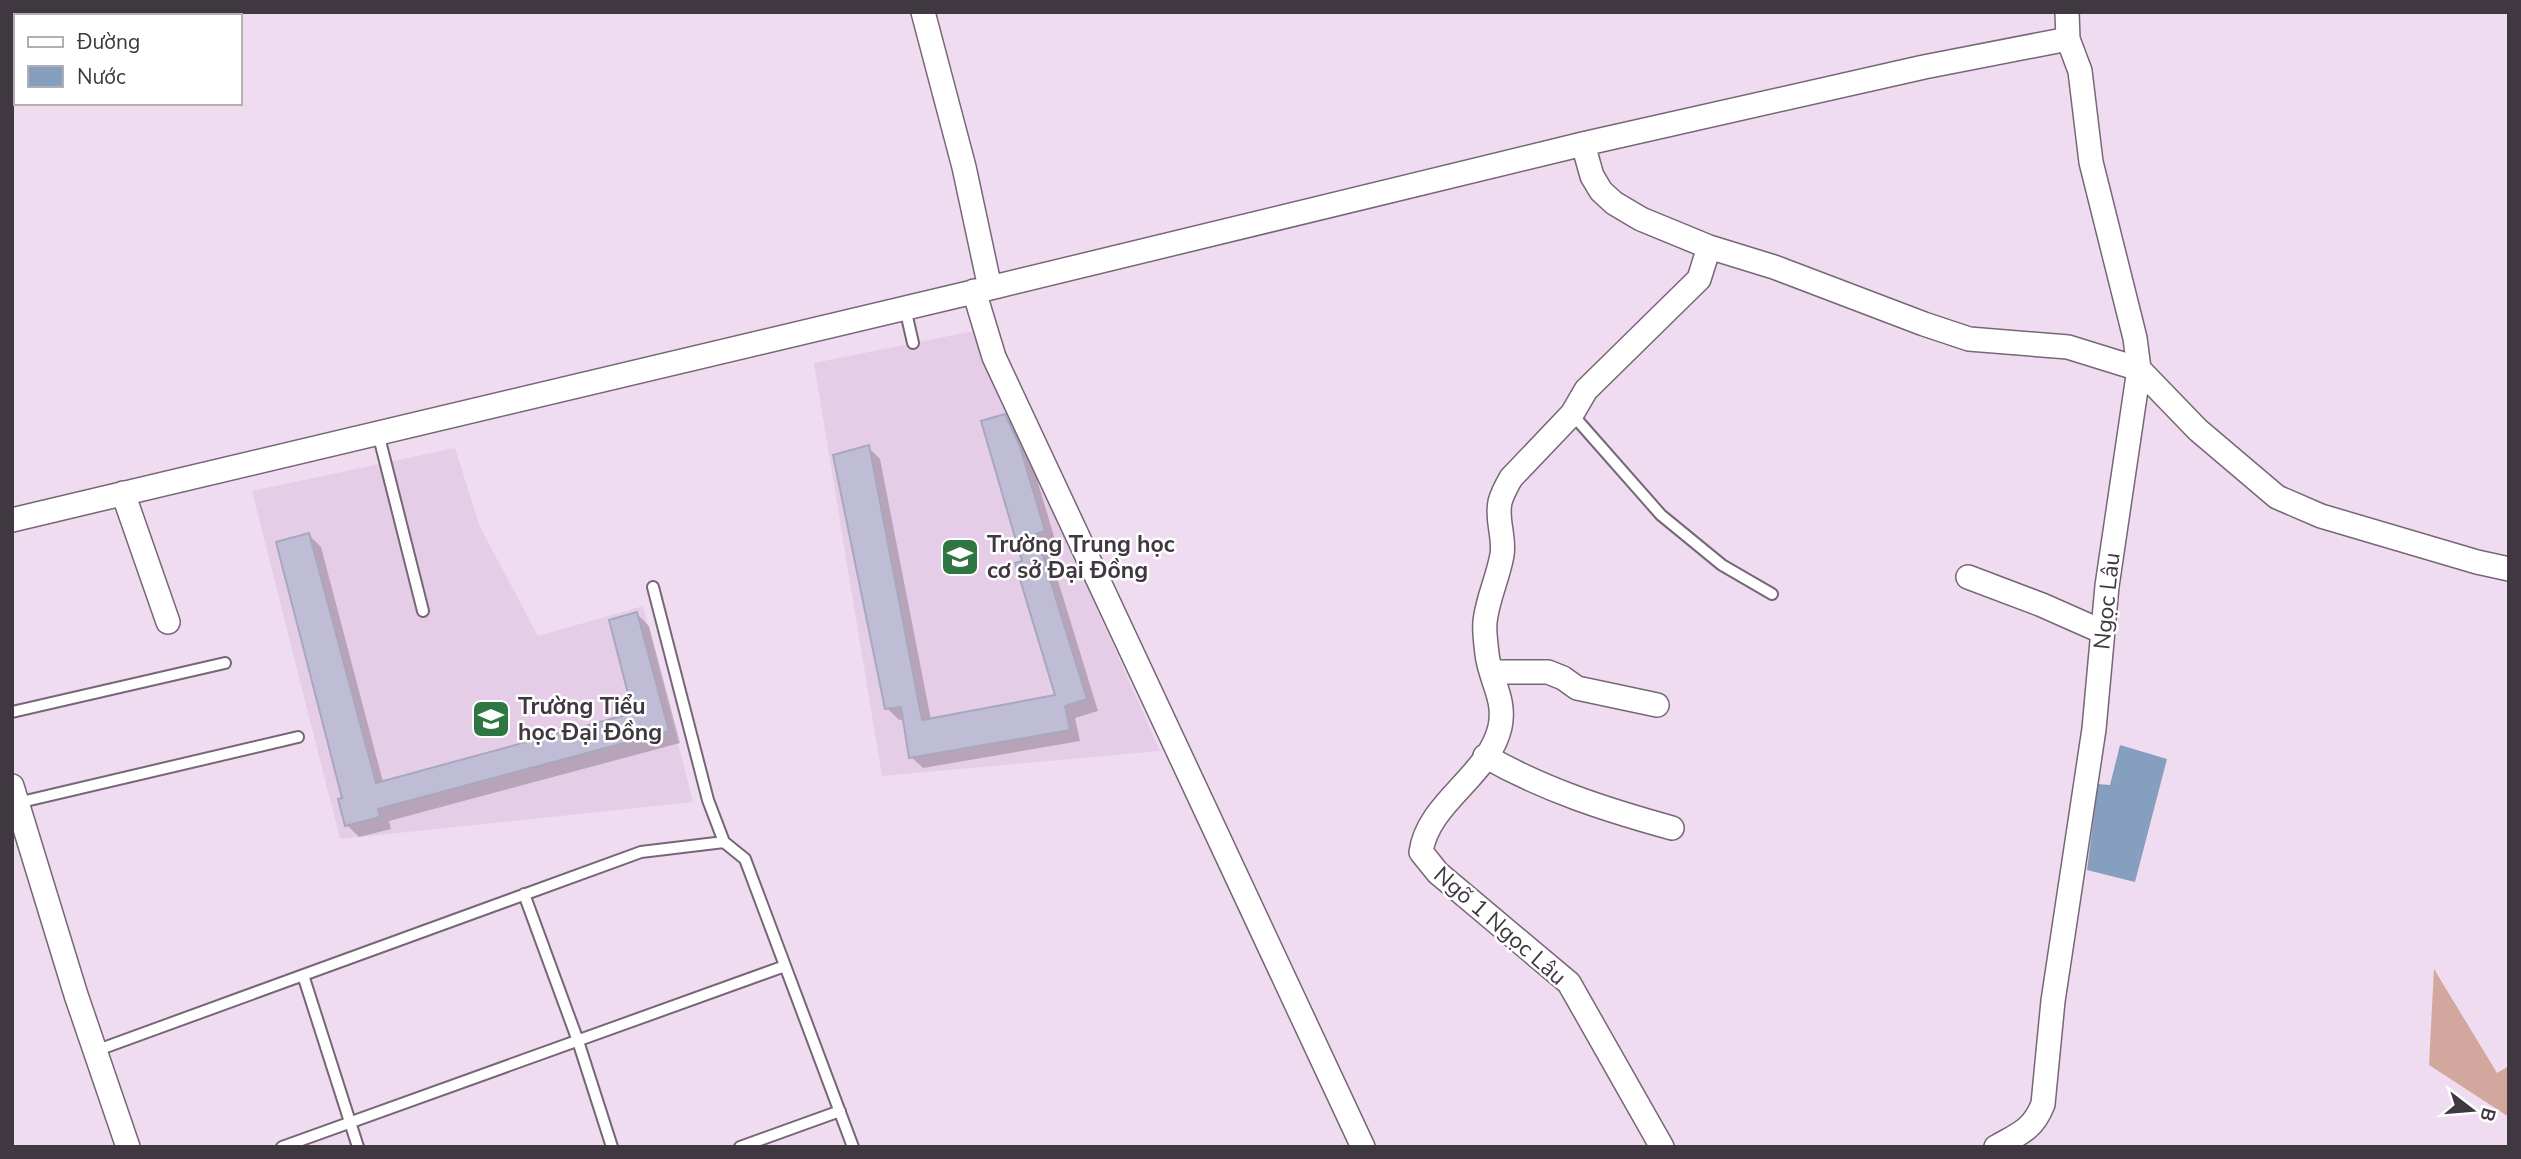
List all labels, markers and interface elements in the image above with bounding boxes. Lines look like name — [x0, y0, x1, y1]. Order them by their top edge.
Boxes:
legend — [14, 14, 242, 105]
text: Đường — [76, 28, 140, 56]
text: Nước — [77, 63, 126, 91]
place label: Trường Trung học cơ sở Đại Đồng — [987, 529, 1175, 586]
school or university icon: Trường Trung học cơ sở Đại Đồng — [939, 536, 981, 578]
street label: Ngọc Lâu — [2086, 551, 2128, 651]
place label: Trường Tiểu học Đại Đồng — [518, 691, 662, 748]
school or university icon: Trường Tiểu học Đại Đồng — [470, 698, 512, 740]
street label: Ngõ 1 Ngọc Lâu — [1427, 860, 1573, 992]
north arrow — [2437, 1075, 2507, 1145]
text: B — [2473, 1105, 2502, 1124]

